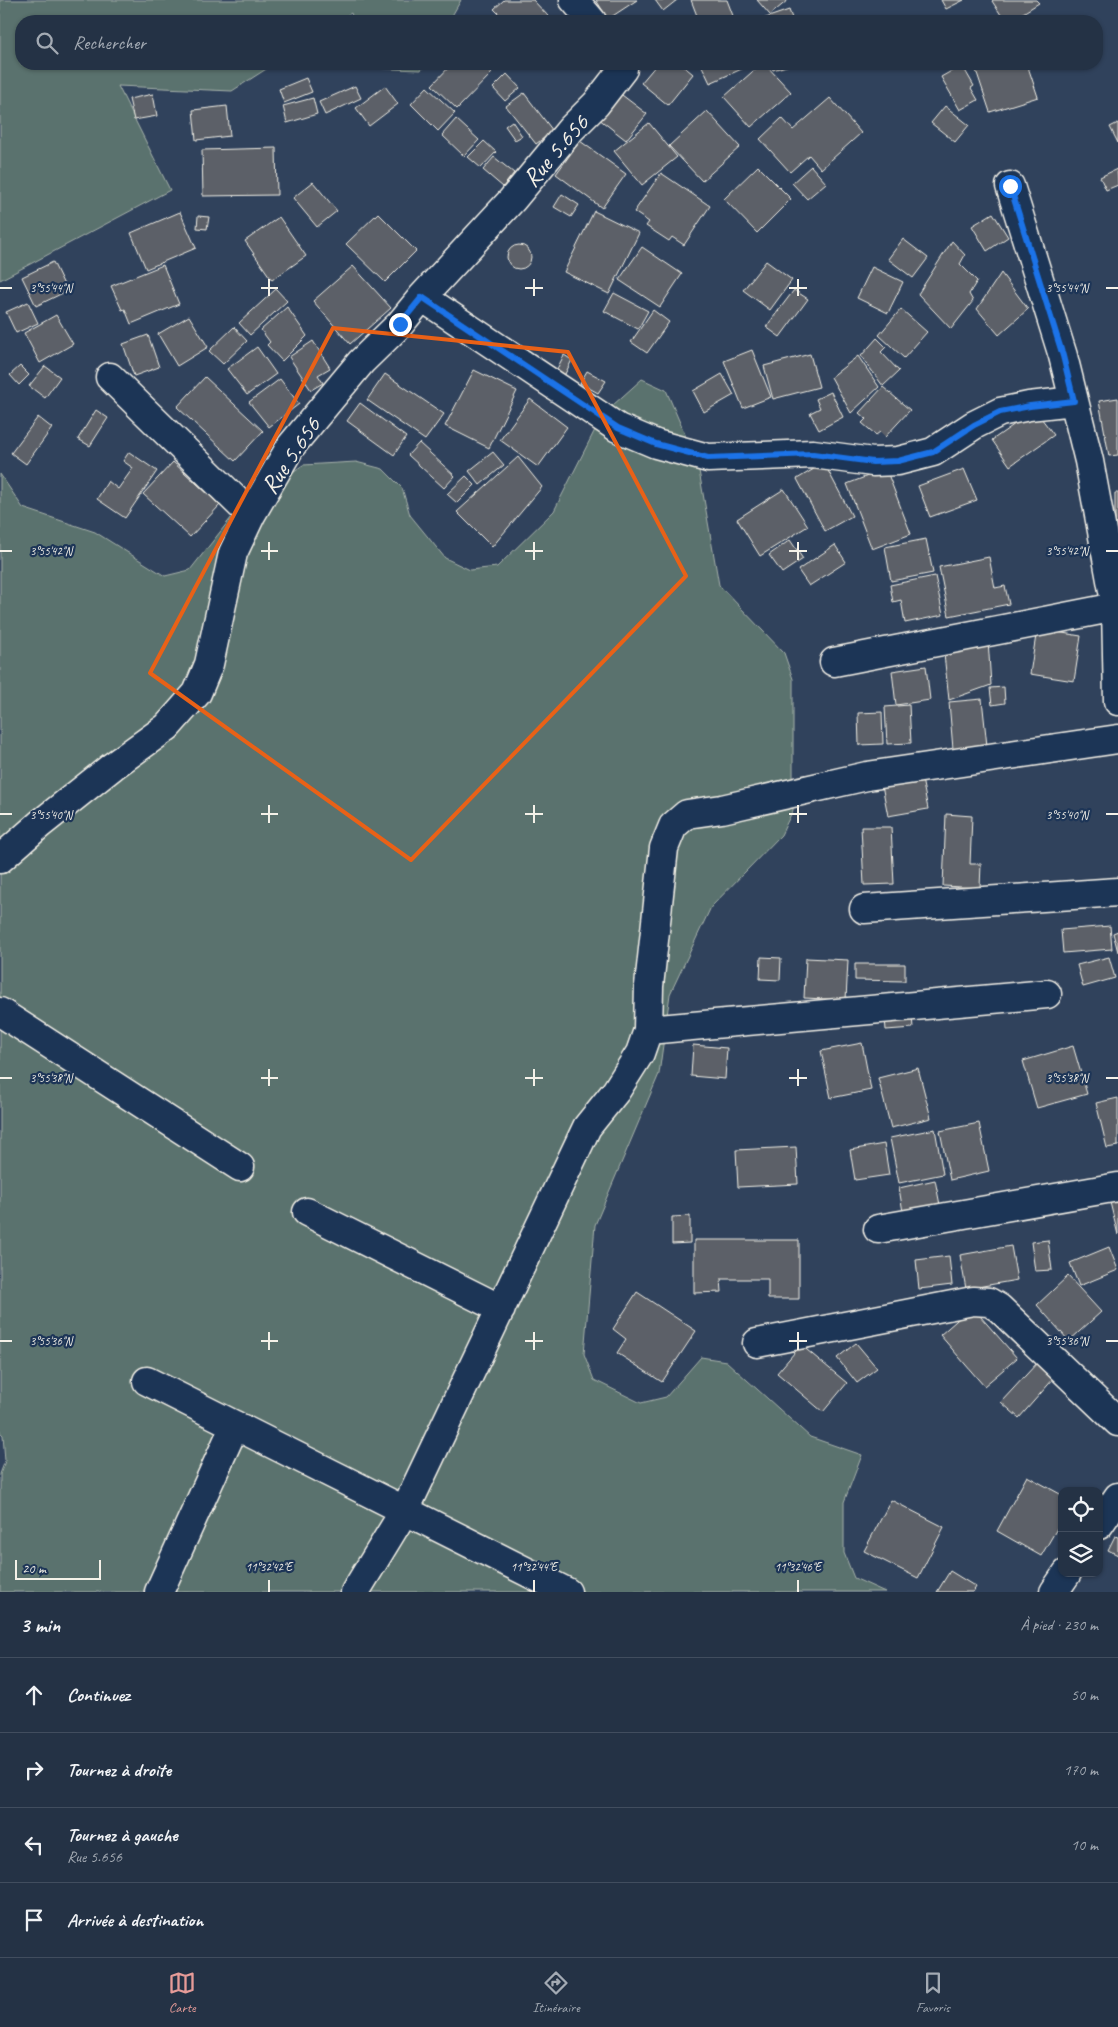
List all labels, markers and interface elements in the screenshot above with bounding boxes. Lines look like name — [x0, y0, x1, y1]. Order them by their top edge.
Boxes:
search box — [15, 15, 1103, 70]
icon: search — [33, 29, 61, 57]
text: Rechercher — [73, 31, 146, 55]
street label: Rue 5.656 — [515, 107, 597, 194]
route start — [999, 175, 1022, 198]
text: 3°55'44"N — [30, 280, 74, 296]
text: 3°55'44"N — [1046, 280, 1090, 296]
route end — [389, 313, 412, 336]
street label: Rue 5.656 — [254, 410, 329, 500]
text: 3°55'42"N — [30, 543, 74, 559]
text: 3°55'42"N — [1046, 543, 1090, 559]
text: 3°55'40"N — [30, 807, 74, 823]
text: 3°55'40"N — [1046, 807, 1090, 823]
text: 3°55'38"N — [30, 1070, 74, 1086]
text: 3°55'38"N — [1046, 1070, 1090, 1086]
text: 3°55'36"N — [30, 1333, 74, 1349]
text: 3°55'36"N — [1046, 1333, 1090, 1349]
map controls — [1058, 1487, 1103, 1577]
button: locate — [1058, 1487, 1103, 1532]
button: layers — [1058, 1532, 1103, 1577]
scale bar — [15, 1557, 101, 1580]
text: 11°32'42"E — [246, 1559, 294, 1575]
text: 11°32'44"E — [511, 1559, 559, 1575]
text: 11°32'46"E — [775, 1559, 823, 1575]
text: 20 m — [22, 1560, 46, 1577]
text: 3 min — [20, 1612, 60, 1638]
text: À pied · 230 m — [1020, 1615, 1098, 1635]
icon: ahead — [20, 1681, 48, 1709]
text: Continuez — [67, 1683, 130, 1707]
text: 50 m — [1071, 1685, 1098, 1705]
icon: right — [20, 1756, 48, 1784]
text: Tournez à droite — [67, 1758, 171, 1782]
text: 170 m — [1064, 1760, 1098, 1780]
text: Tournez à gauche — [67, 1823, 178, 1847]
icon: left — [20, 1831, 48, 1859]
text: 10 m — [1071, 1835, 1098, 1855]
text: Rue 5.656 — [67, 1847, 122, 1867]
icon: arrive — [20, 1906, 48, 1934]
text: Arrivée à destination — [67, 1908, 203, 1932]
tab: Carte — [168, 1969, 196, 2016]
tab: Itinéraire — [532, 1969, 580, 2016]
tab: Favoris — [916, 1969, 950, 2016]

